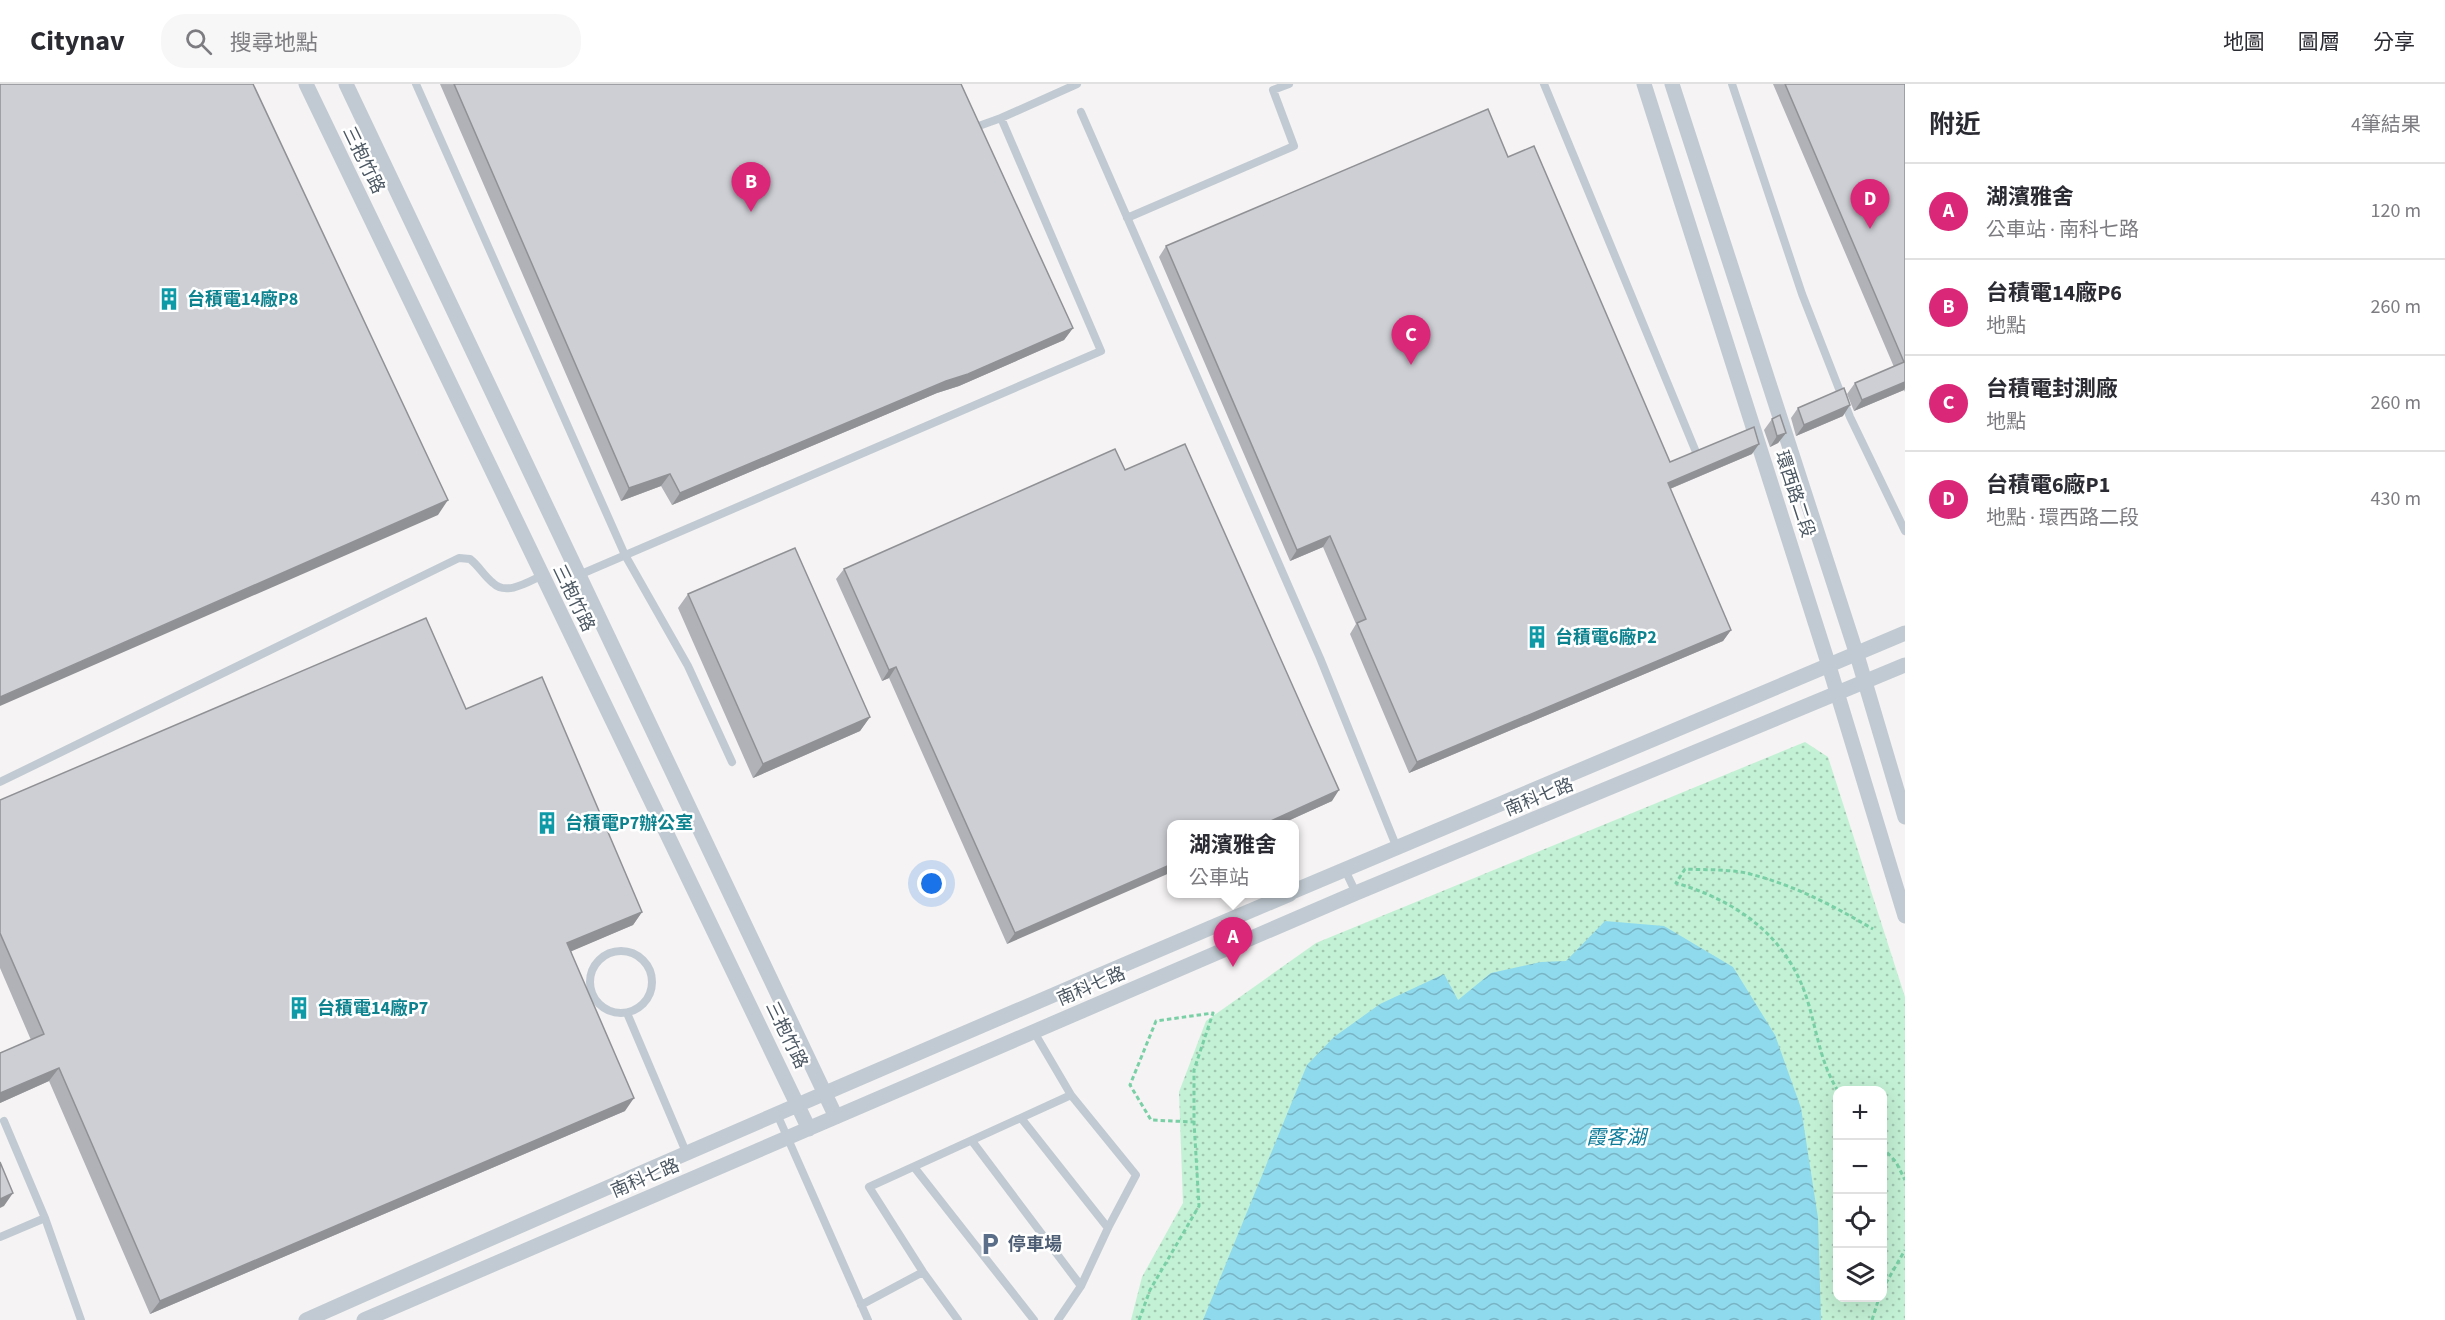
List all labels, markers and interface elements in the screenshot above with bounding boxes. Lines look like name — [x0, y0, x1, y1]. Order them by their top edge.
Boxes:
search box — [161, 14, 581, 68]
text: Citynav — [30, 21, 125, 61]
icon: search — [182, 25, 215, 58]
text: 搜尋地點 — [230, 27, 318, 59]
text: 地圖 — [2223, 27, 2265, 57]
text: 圖層 — [2298, 27, 2340, 57]
text: 分享 — [2373, 27, 2415, 57]
text: 附近 — [1929, 106, 1981, 143]
text: 4筆結果 — [2351, 111, 2421, 139]
street label: 三抱竹路 — [337, 122, 391, 198]
pin: B — [732, 162, 771, 212]
pin: D — [1850, 180, 1890, 229]
text: 湖濱雅舍 — [1986, 181, 2074, 213]
text: A — [1943, 197, 1954, 225]
text: 120 m — [2371, 197, 2421, 225]
text: 公車站 · 南科七路 — [1986, 216, 2139, 244]
text: 台積電14廠P6 — [1986, 277, 2122, 309]
building icon: 台積電14廠P8 — [156, 286, 182, 312]
place label: 台積電14廠P8 — [187, 287, 298, 312]
text: B — [1942, 293, 1955, 321]
text: 260 m — [2371, 293, 2421, 321]
text: 地點 — [1986, 312, 2026, 340]
pin: C — [1392, 316, 1430, 365]
text: 台積電封測廠 — [1986, 373, 2118, 405]
text: C — [1943, 389, 1954, 417]
text: 260 m — [2371, 389, 2421, 417]
text: 地點 — [1986, 408, 2026, 436]
street label: 環西路二段 — [1769, 447, 1820, 541]
text: 台積電6廠P1 — [1986, 469, 2110, 501]
text: D — [1942, 485, 1955, 513]
text: 430 m — [2371, 485, 2421, 513]
text: 地點 · 環西路二段 — [1986, 504, 2139, 532]
street label: 三抱竹路 — [547, 560, 601, 636]
building icon: 台積電6廠P2 — [1524, 624, 1550, 650]
place label: 台積電6廠P2 — [1555, 625, 1657, 650]
street label: 南科七路 — [1501, 772, 1577, 823]
building icon: 台積電P7辦公室 — [534, 810, 560, 836]
place label: 台積電P7辦公室 — [565, 811, 693, 836]
popup — [1167, 820, 1299, 898]
text: 湖濱雅舍 — [1189, 829, 1277, 861]
text: 公車站 — [1189, 864, 1249, 892]
your location — [917, 869, 946, 898]
pin: A — [1214, 918, 1252, 967]
street label: 南科七路 — [1053, 961, 1129, 1012]
building icon: 台積電14廠P7 — [286, 995, 312, 1021]
place label: 台積電14廠P7 — [317, 996, 428, 1021]
street label: 三抱竹路 — [760, 997, 814, 1073]
map controls — [1833, 1086, 1887, 1302]
button: + — [1833, 1086, 1887, 1140]
water label: 霞客湖 — [1586, 1124, 1649, 1152]
button: − — [1833, 1140, 1887, 1194]
street label: 南科七路 — [607, 1153, 683, 1204]
button: locate — [1833, 1194, 1887, 1248]
parking icon: 停車場 — [977, 1231, 1003, 1257]
place label: 停車場 — [1008, 1232, 1062, 1257]
button: layers — [1833, 1248, 1887, 1302]

